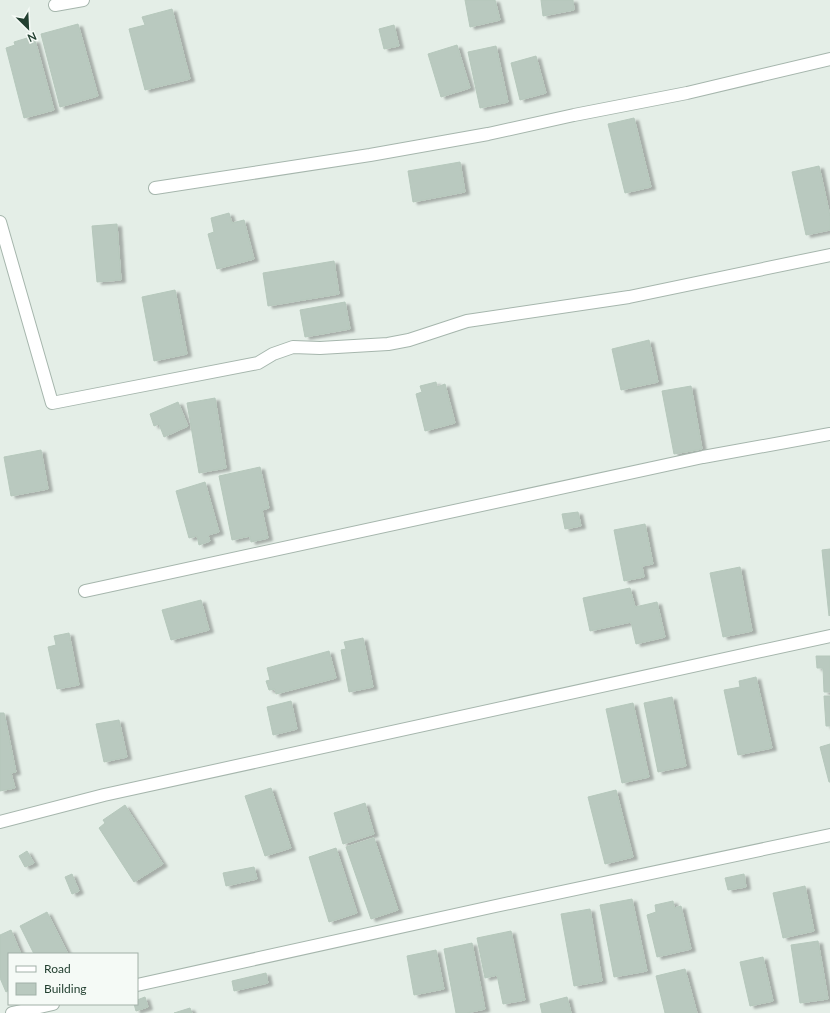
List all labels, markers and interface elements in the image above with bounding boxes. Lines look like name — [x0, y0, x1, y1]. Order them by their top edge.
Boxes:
north arrow — [8, 8, 48, 48]
text: N — [26, 30, 39, 45]
legend — [8, 953, 138, 1005]
text: Road — [44, 961, 71, 976]
text: Building — [44, 981, 87, 996]

